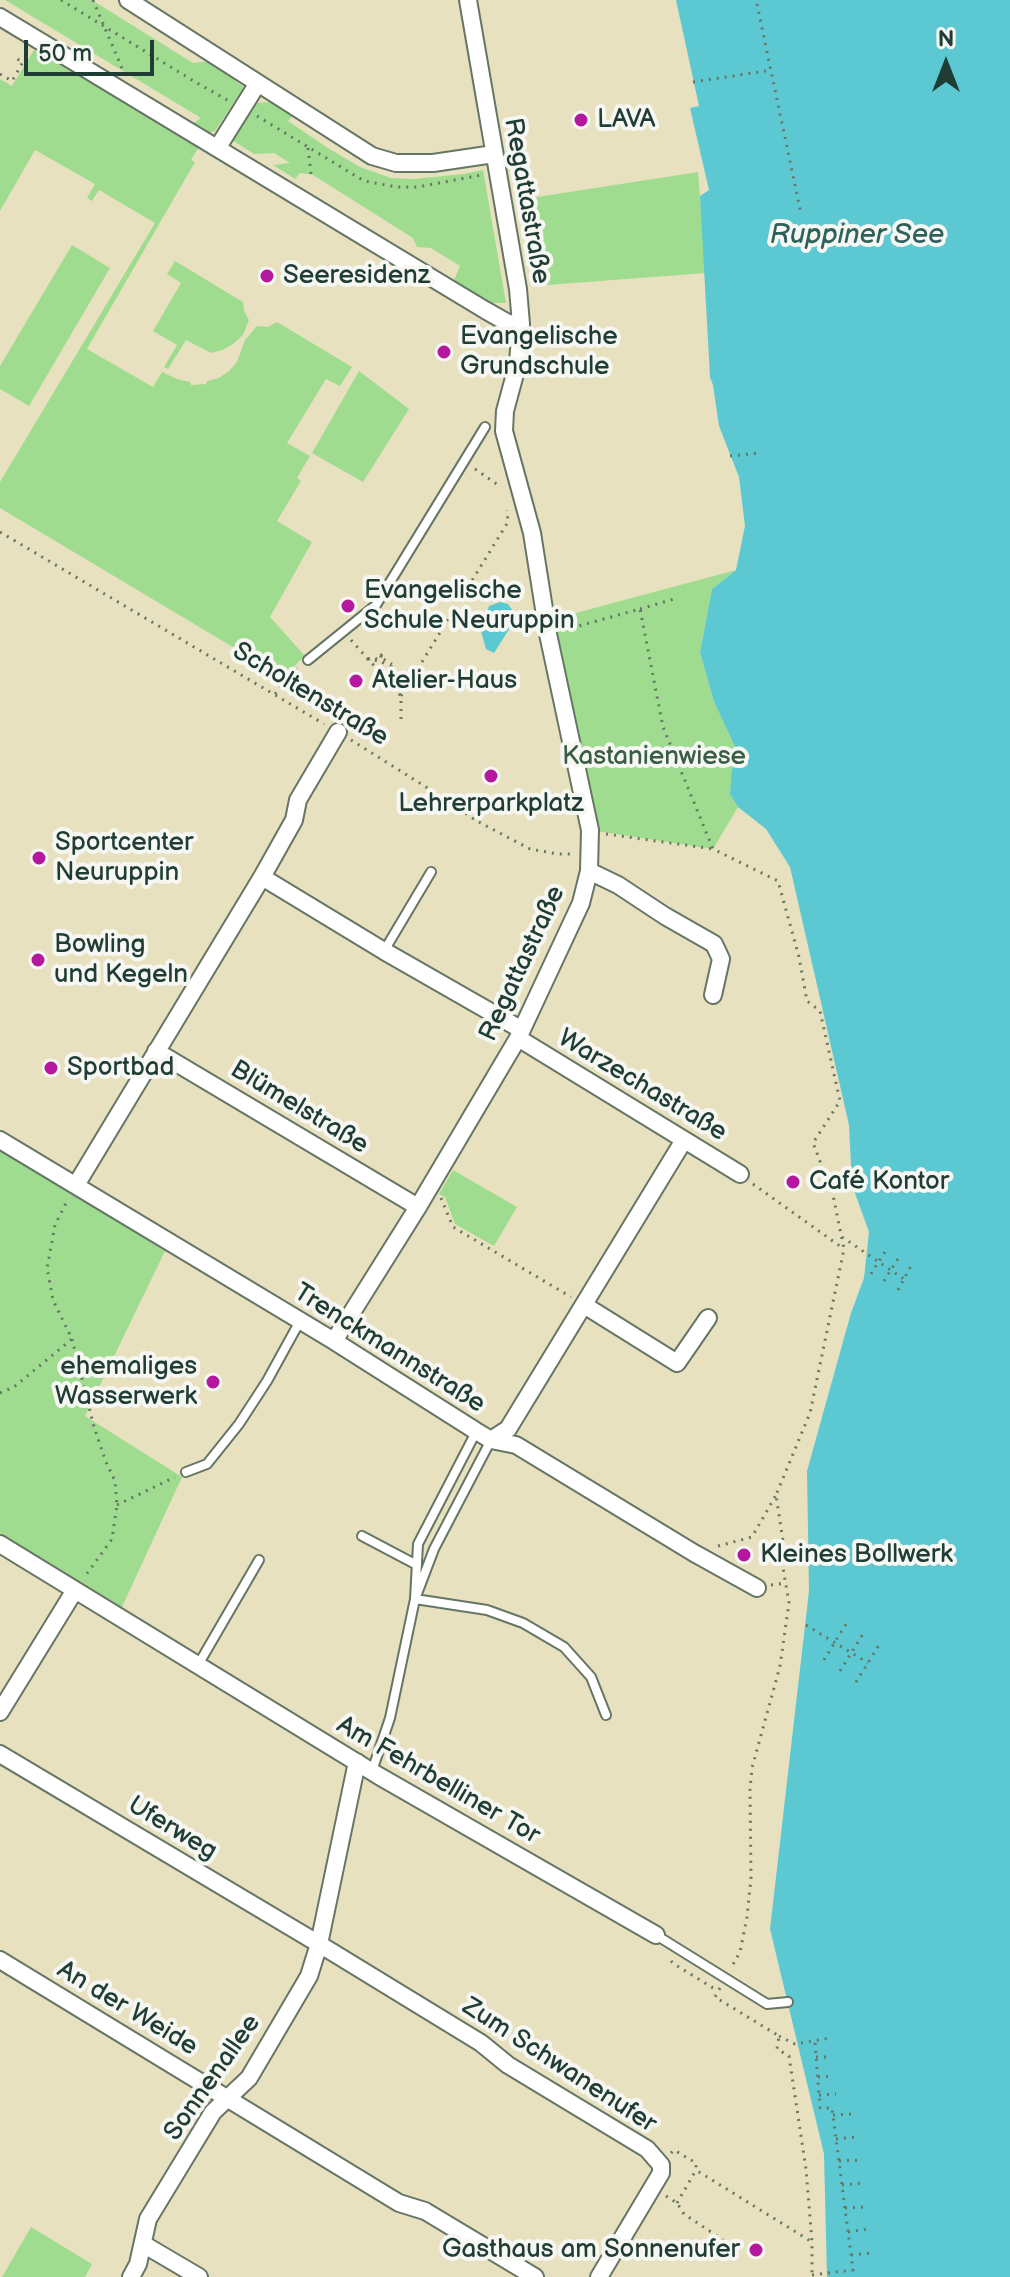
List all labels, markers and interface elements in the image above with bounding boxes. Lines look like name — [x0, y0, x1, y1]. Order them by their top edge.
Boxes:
scale bar — [28, 24, 158, 74]
north arrow — [906, 24, 986, 104]
text: N — [938, 26, 954, 53]
text: 50 m — [38, 39, 92, 68]
place label: LAVA — [597, 104, 655, 136]
marker: LAVA — [572, 111, 590, 129]
street label: Regattastraße — [496, 116, 556, 286]
water label: Ruppiner See — [770, 219, 944, 253]
place label: Seeresidenz — [283, 260, 430, 292]
marker: Seeresidenz — [258, 267, 276, 285]
place label: Evangelische Grundschule — [460, 321, 618, 382]
marker: Evangelische Grundschule — [435, 343, 453, 361]
place label: Evangelische Schule Neuruppin — [364, 575, 575, 636]
marker: Evangelische Schule Neuruppin — [339, 597, 357, 615]
street label: Scholtenstraße — [226, 636, 394, 754]
place label: Atelier-Haus — [372, 665, 517, 697]
marker: Atelier-Haus — [347, 672, 365, 690]
park label: Kastanienwiese — [562, 741, 746, 773]
marker: Lehrerparkplatz — [482, 767, 500, 785]
place label: Lehrerparkplatz — [398, 788, 584, 820]
place label: Sportcenter Neuruppin — [55, 827, 193, 888]
marker: Sportcenter Neuruppin — [30, 849, 48, 867]
street label: Regattastraße — [473, 881, 573, 1047]
place label: Bowling und Kegeln — [54, 929, 188, 990]
marker: Bowling und Kegeln — [29, 951, 47, 969]
street label: Warzechastraße — [552, 1023, 732, 1149]
place label: Sportbad — [67, 1052, 174, 1084]
street label: Blümelstraße — [224, 1055, 374, 1161]
marker: Sportbad — [42, 1059, 60, 1077]
place label: Café Kontor — [809, 1166, 949, 1198]
marker: Café Kontor — [784, 1173, 802, 1191]
street label: Trenckmannstraße — [288, 1278, 490, 1420]
place label: ehemaliges Wasserwerk — [55, 1351, 197, 1412]
marker: ehemaliges Wasserwerk — [204, 1373, 222, 1391]
place label: Kleines Bollwerk — [760, 1539, 953, 1571]
marker: Kleines Bollwerk — [735, 1546, 753, 1564]
street label: Am Fehrbelliner Tor — [331, 1710, 545, 1852]
street label: Uferweg — [122, 1790, 222, 1868]
street label: An der Weide — [51, 1955, 203, 2063]
street label: Zum Schwanenufer — [456, 1992, 662, 2140]
street label: Sonnenallee — [158, 2009, 268, 2147]
place label: Gasthaus am Sonnenufer — [442, 2234, 740, 2266]
marker: Gasthaus am Sonnenufer — [747, 2241, 765, 2259]

